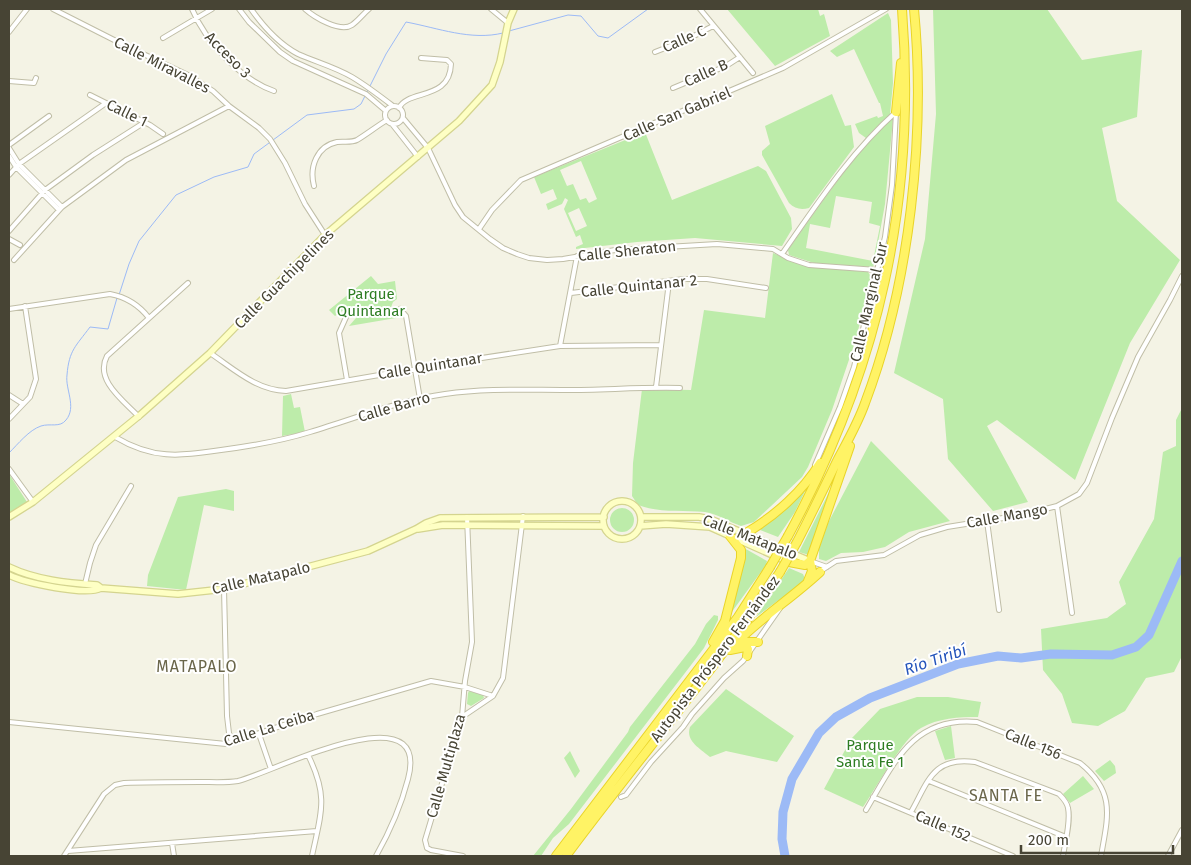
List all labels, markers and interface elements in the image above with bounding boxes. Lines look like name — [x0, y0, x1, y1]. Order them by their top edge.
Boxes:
street label: Calle C — [660, 21, 709, 56]
street label: Acceso 3 — [201, 28, 255, 82]
street label: Calle Miravalles — [111, 33, 213, 97]
street label: Calle B — [681, 55, 731, 91]
street label: Calle San Gabriel — [620, 83, 734, 145]
street label: Calle 1 — [103, 95, 151, 131]
street label: Calle Guachipelines — [230, 225, 338, 333]
street label: Calle Sheraton — [577, 237, 677, 265]
street label: Calle Marginal Sur — [846, 240, 892, 364]
street label: Calle Quintanar 2 — [580, 271, 698, 301]
park label: Parque Quintanar — [337, 285, 405, 320]
street label: Calle Quintanar — [377, 349, 484, 383]
street label: Calle Barro — [356, 388, 432, 426]
street label: Calle Mango — [965, 500, 1049, 532]
street label: Calle Matapalo — [700, 511, 800, 563]
street label: Calle Matapalo — [210, 558, 312, 598]
street label: Autopista Próspero Fernández — [647, 572, 784, 746]
water label: Río Tiribí — [902, 640, 970, 679]
district label: MATAPALO — [156, 657, 238, 676]
street label: Calle La Ceiba — [221, 706, 317, 750]
street label: Calle Multiplaza — [423, 712, 469, 820]
street label: Calle 156 — [1002, 725, 1064, 763]
park label: Parque Santa Fe 1 — [836, 736, 904, 771]
district label: SANTA FE — [969, 786, 1043, 805]
street label: Calle 152 — [913, 806, 973, 846]
scale bar — [1021, 822, 1174, 854]
text: 200 m — [1028, 831, 1069, 849]

